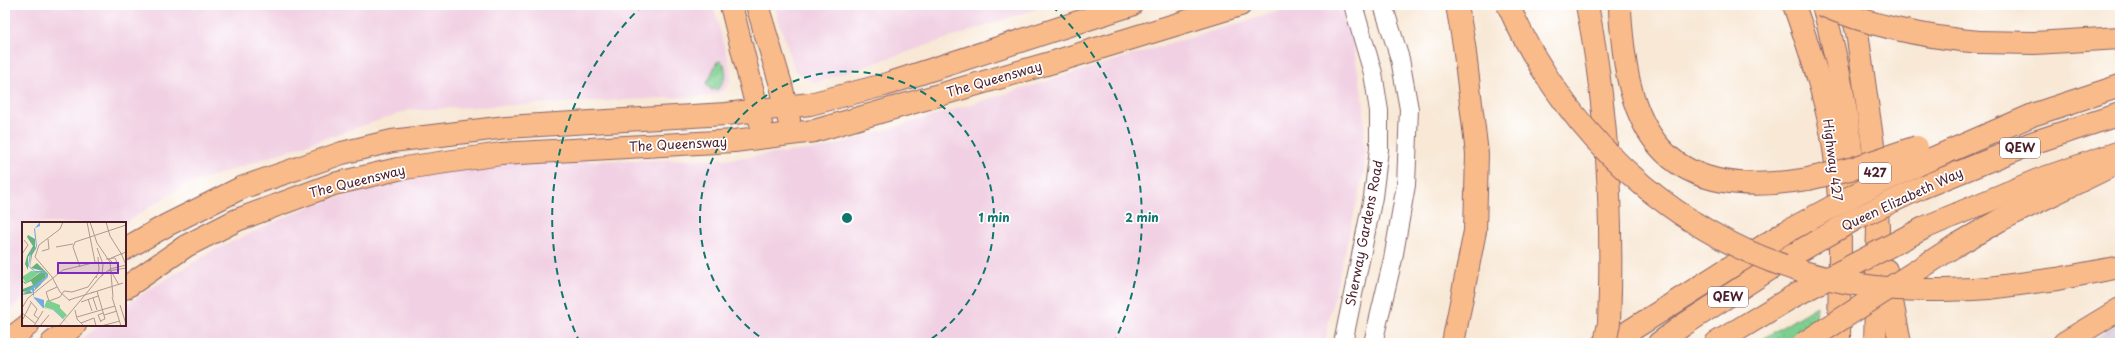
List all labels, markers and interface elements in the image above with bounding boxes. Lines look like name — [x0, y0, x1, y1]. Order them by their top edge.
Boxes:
street label: The Queensway — [944, 56, 1044, 101]
street label: Highway 427 — [1819, 118, 1848, 202]
street label: The Queensway — [628, 131, 728, 156]
road number: QEW — [2000, 138, 2040, 158]
street label: Sherway Gardens Road — [1340, 158, 1387, 307]
street label: The Queensway — [307, 159, 407, 202]
street label: Queen Elizabeth Way — [1838, 162, 1966, 235]
road number: 427 — [1859, 163, 1891, 183]
text: 1 min — [978, 208, 1010, 226]
text: 2 min — [1125, 208, 1159, 226]
centre of rings — [840, 211, 854, 225]
inset map — [22, 222, 126, 326]
road number: QEW — [1708, 287, 1748, 307]

